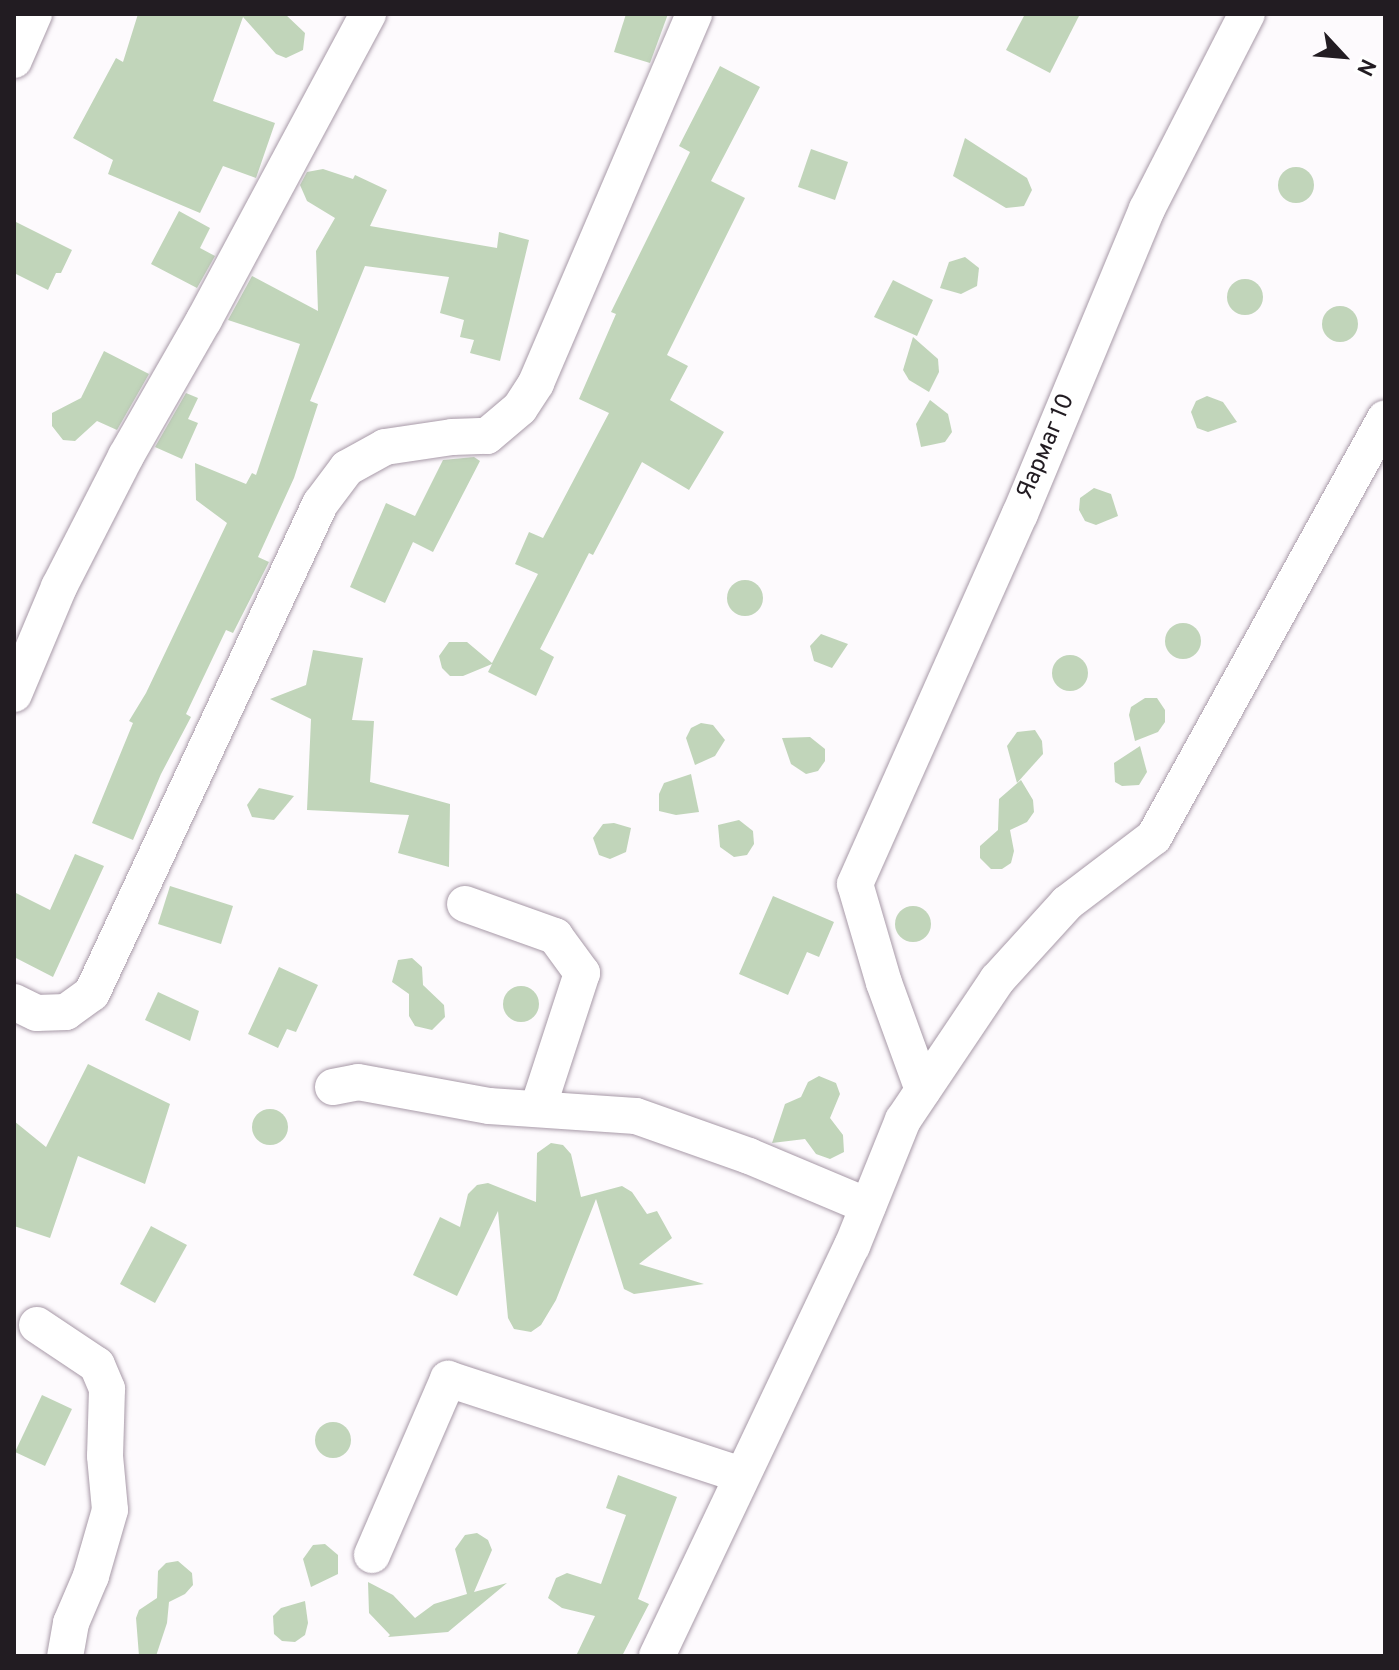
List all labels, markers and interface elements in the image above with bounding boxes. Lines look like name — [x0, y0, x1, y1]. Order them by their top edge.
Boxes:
north arrow — [1303, 16, 1383, 96]
text: N — [1349, 54, 1381, 80]
street label: Яармаг 10 — [1012, 390, 1082, 504]

